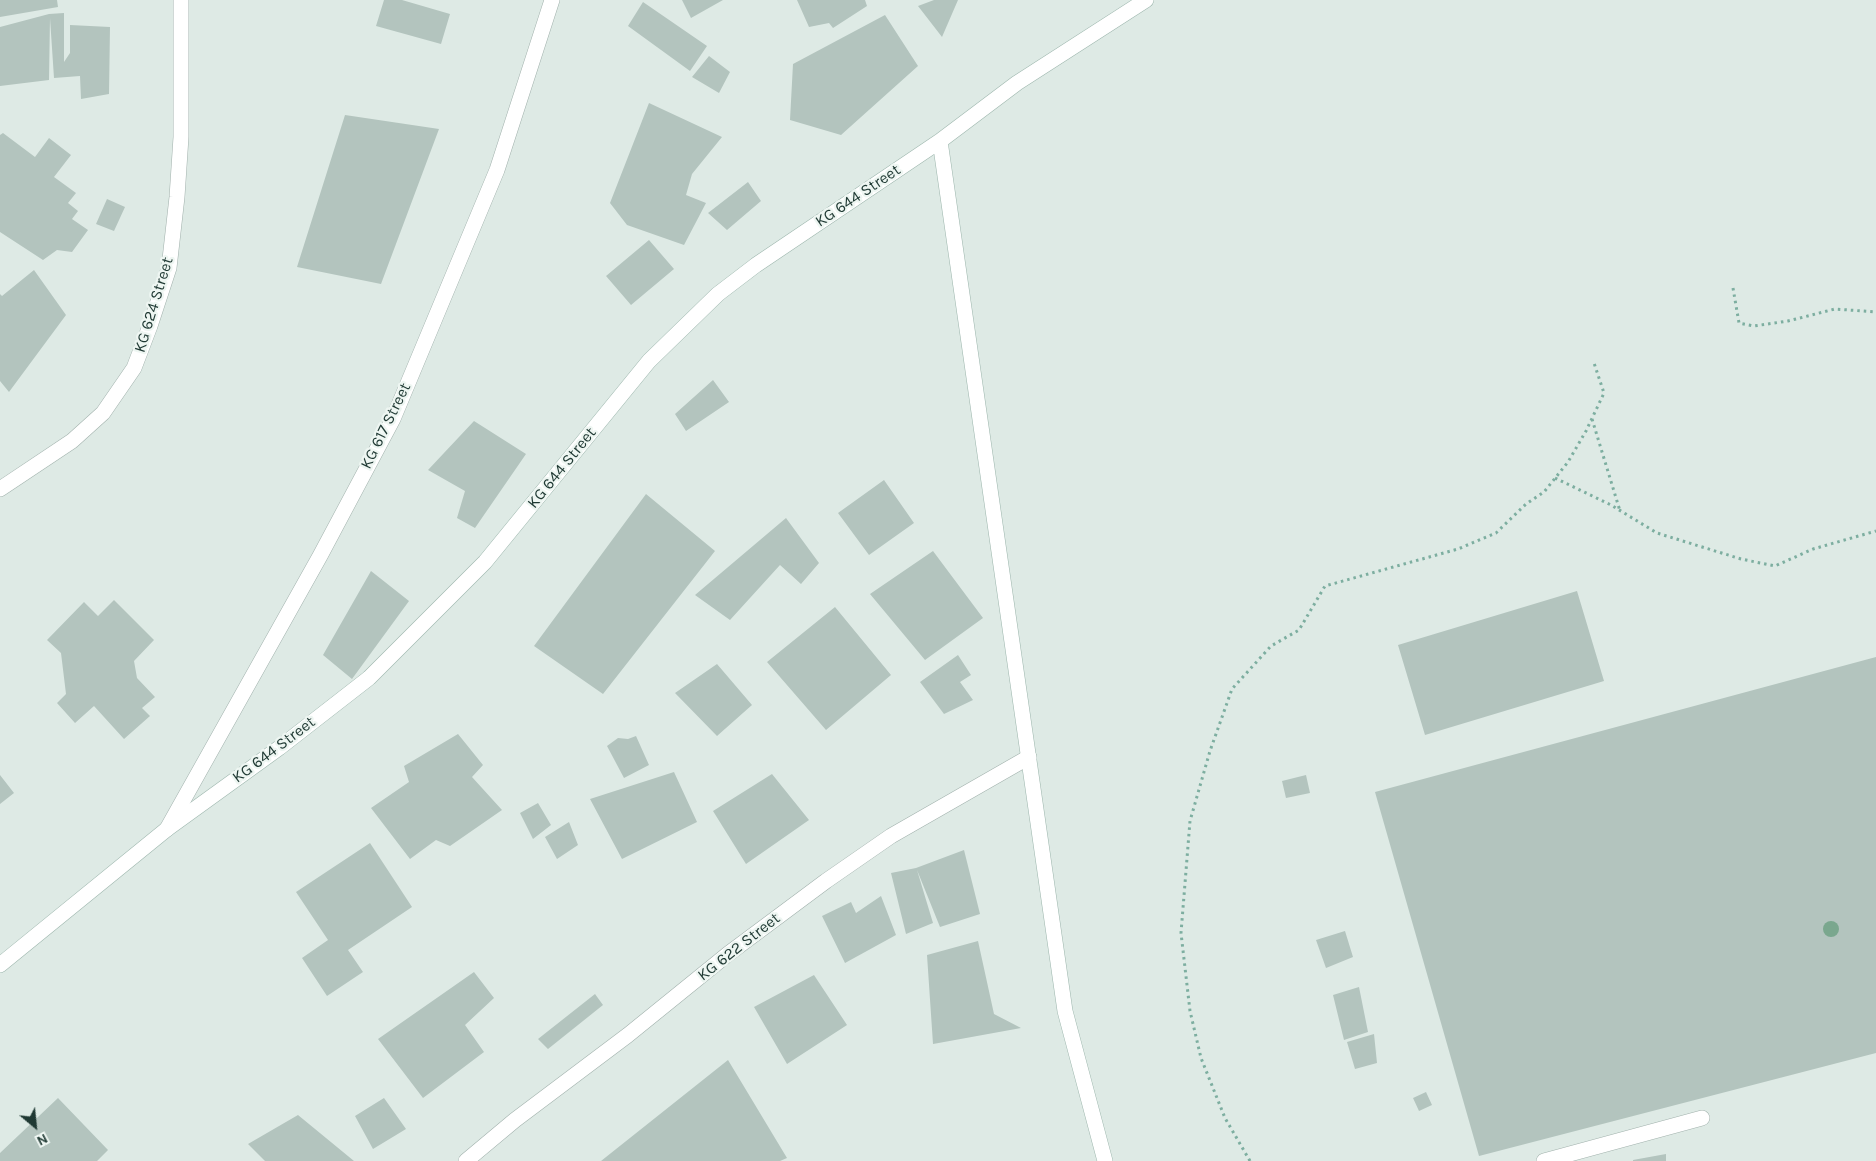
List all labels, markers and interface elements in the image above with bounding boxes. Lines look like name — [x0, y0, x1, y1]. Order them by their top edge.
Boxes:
street label: KG 644 Street — [812, 160, 904, 232]
street label: KG 624 Street — [130, 255, 178, 355]
street label: KG 617 Street — [357, 380, 415, 472]
street label: KG 644 Street — [524, 424, 600, 512]
street label: KG 644 Street — [229, 713, 319, 787]
street label: KG 622 Street — [694, 909, 784, 985]
north arrow — [10, 1101, 60, 1151]
text: N — [34, 1130, 51, 1150]

